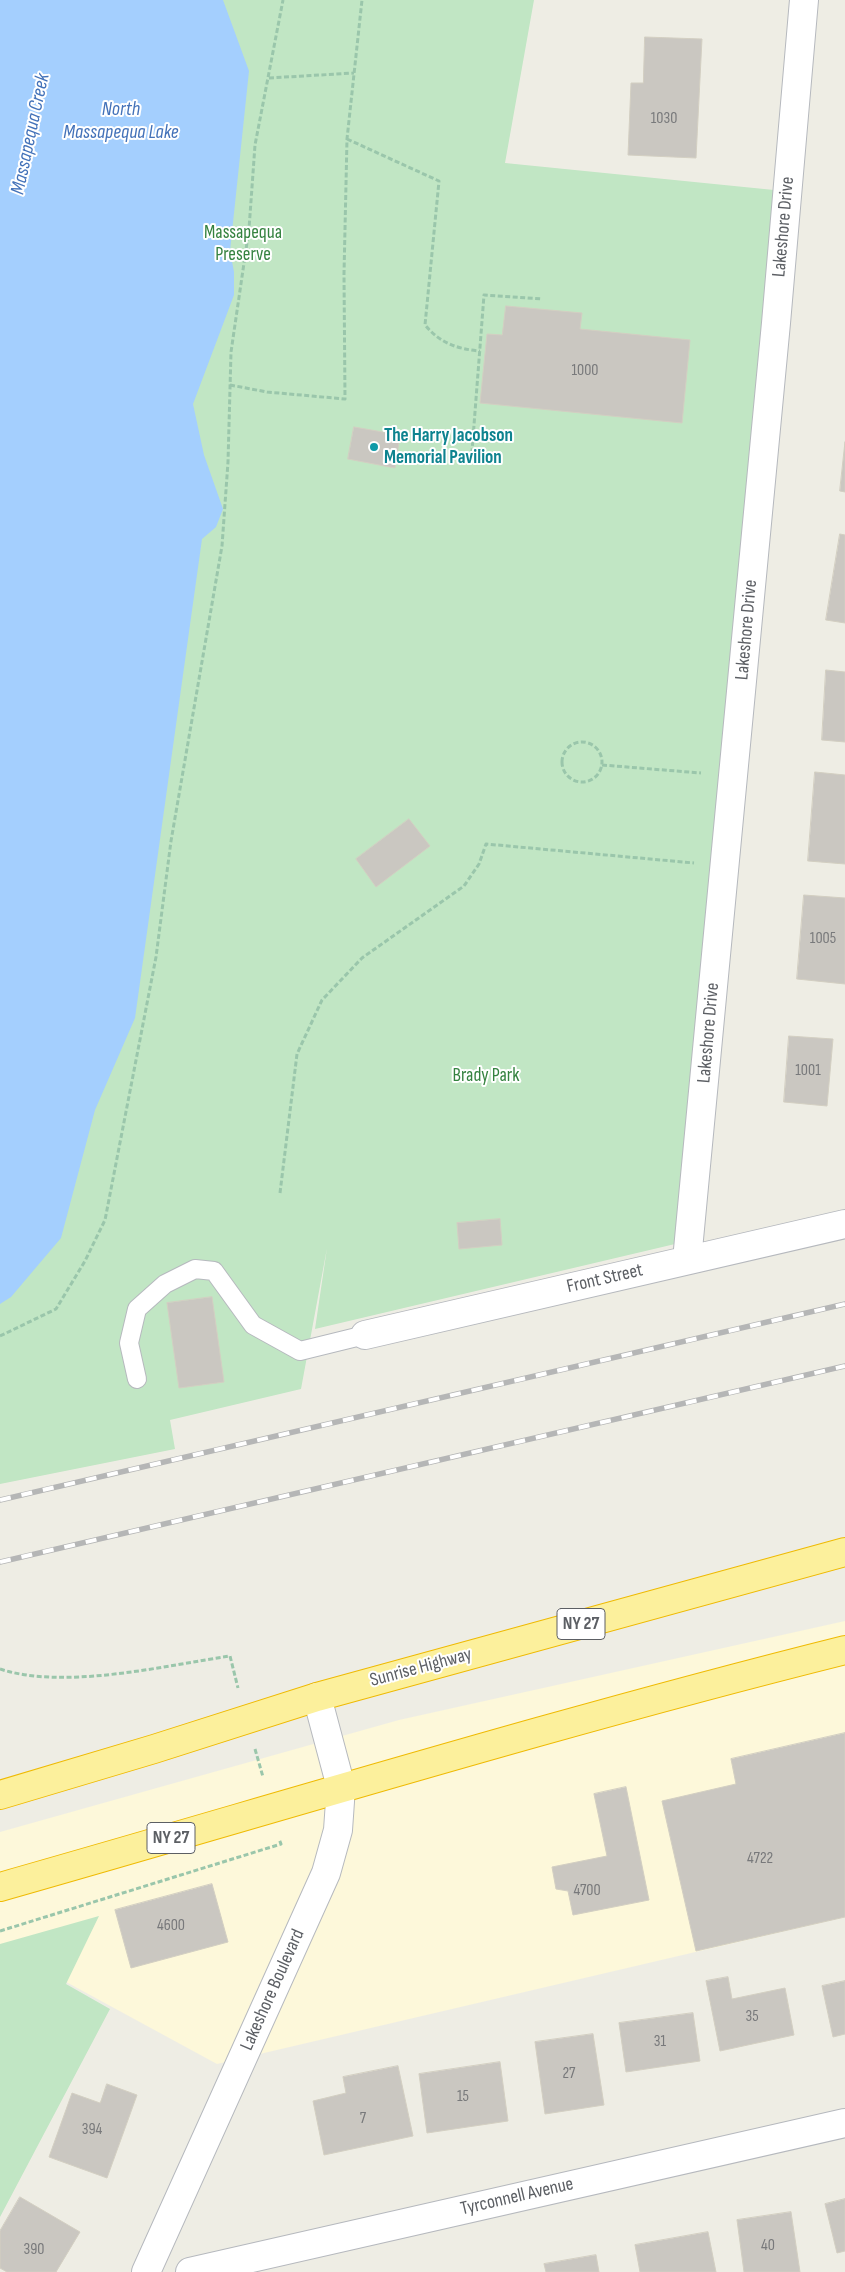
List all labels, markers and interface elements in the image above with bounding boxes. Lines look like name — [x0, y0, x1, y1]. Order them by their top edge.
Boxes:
water label: Massapequa Creek — [6, 71, 56, 197]
water label: North Massapequa Lake — [63, 98, 179, 145]
house number: 1030 — [651, 109, 677, 129]
street label: Lakeshore Drive — [768, 176, 800, 278]
park label: Massapequa Preserve — [204, 222, 282, 266]
house number: 1000 — [571, 361, 599, 381]
place label: The Harry Jacobson Memorial Pavilion — [384, 425, 513, 469]
marker: The Harry Jacobson Memorial Pavilion — [368, 441, 380, 453]
street label: Lakeshore Drive — [731, 579, 763, 681]
house number: 1005 — [810, 929, 836, 949]
street label: Lakeshore Drive — [693, 982, 725, 1084]
house number: 1001 — [795, 1061, 821, 1081]
park label: Brady Park — [453, 1065, 519, 1087]
street label: Front Street — [565, 1259, 645, 1299]
road number: NY 27 — [557, 1608, 605, 1640]
street label: Sunrise Highway — [368, 1643, 474, 1693]
road number: NY 27 — [147, 1822, 195, 1854]
house number: 4722 — [747, 1849, 773, 1869]
house number: 4700 — [573, 1881, 601, 1901]
house number: 4600 — [157, 1916, 185, 1936]
street label: Lakeshore Boulevard — [236, 1926, 310, 2054]
house number: 35 — [745, 2007, 759, 2027]
house number: 31 — [654, 2032, 666, 2052]
house number: 27 — [562, 2064, 576, 2084]
house number: 15 — [457, 2087, 469, 2107]
house number: 7 — [360, 2109, 366, 2129]
house number: 394 — [82, 2120, 102, 2140]
street label: Tyrconnell Avenue — [458, 2173, 576, 2221]
house number: 40 — [761, 2236, 775, 2256]
house number: 390 — [24, 2240, 44, 2260]

